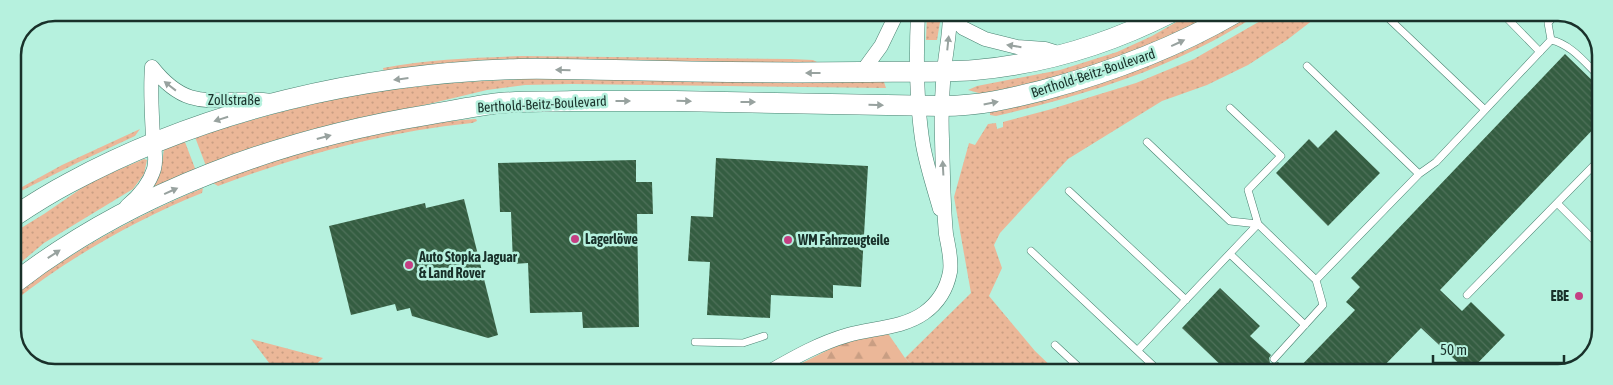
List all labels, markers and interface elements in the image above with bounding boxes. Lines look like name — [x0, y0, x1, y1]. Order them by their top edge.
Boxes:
one-way arrow — [944, 34, 952, 50]
one-way arrow — [1171, 38, 1186, 47]
one-way arrow — [1006, 41, 1022, 49]
street label: Berthold-Beitz-Boulevard — [1029, 45, 1157, 101]
one-way arrow — [555, 66, 571, 74]
one-way arrow — [805, 69, 821, 77]
one-way arrow — [393, 75, 409, 83]
one-way arrow — [164, 80, 177, 91]
street label: Zollstraße — [208, 92, 260, 108]
street label: Berthold-Beitz-Boulevard — [477, 93, 607, 115]
one-way arrow — [615, 97, 631, 105]
one-way arrow — [676, 97, 692, 105]
one-way arrow — [740, 98, 756, 106]
one-way arrow — [983, 99, 998, 107]
one-way arrow — [868, 101, 884, 109]
one-way arrow — [213, 116, 228, 124]
one-way arrow — [316, 133, 331, 141]
one-way arrow — [938, 159, 946, 175]
one-way arrow — [164, 187, 178, 195]
place label: Lagerlöwe — [585, 231, 638, 247]
place label: WM Fahrzeugteile — [797, 232, 890, 248]
marker: Lagerlöwe — [569, 233, 581, 245]
marker: WM Fahrzeugteile — [782, 234, 794, 246]
one-way arrow — [48, 249, 61, 259]
place label: Auto Stopka Jaguar & Land Rover — [418, 249, 518, 281]
marker: Auto Stopka Jaguar & Land Rover — [403, 259, 415, 271]
place label: EBE — [1550, 288, 1569, 304]
marker: EBE — [1573, 290, 1585, 302]
scale bar — [1433, 332, 1564, 364]
text: 50 m — [1440, 341, 1467, 358]

